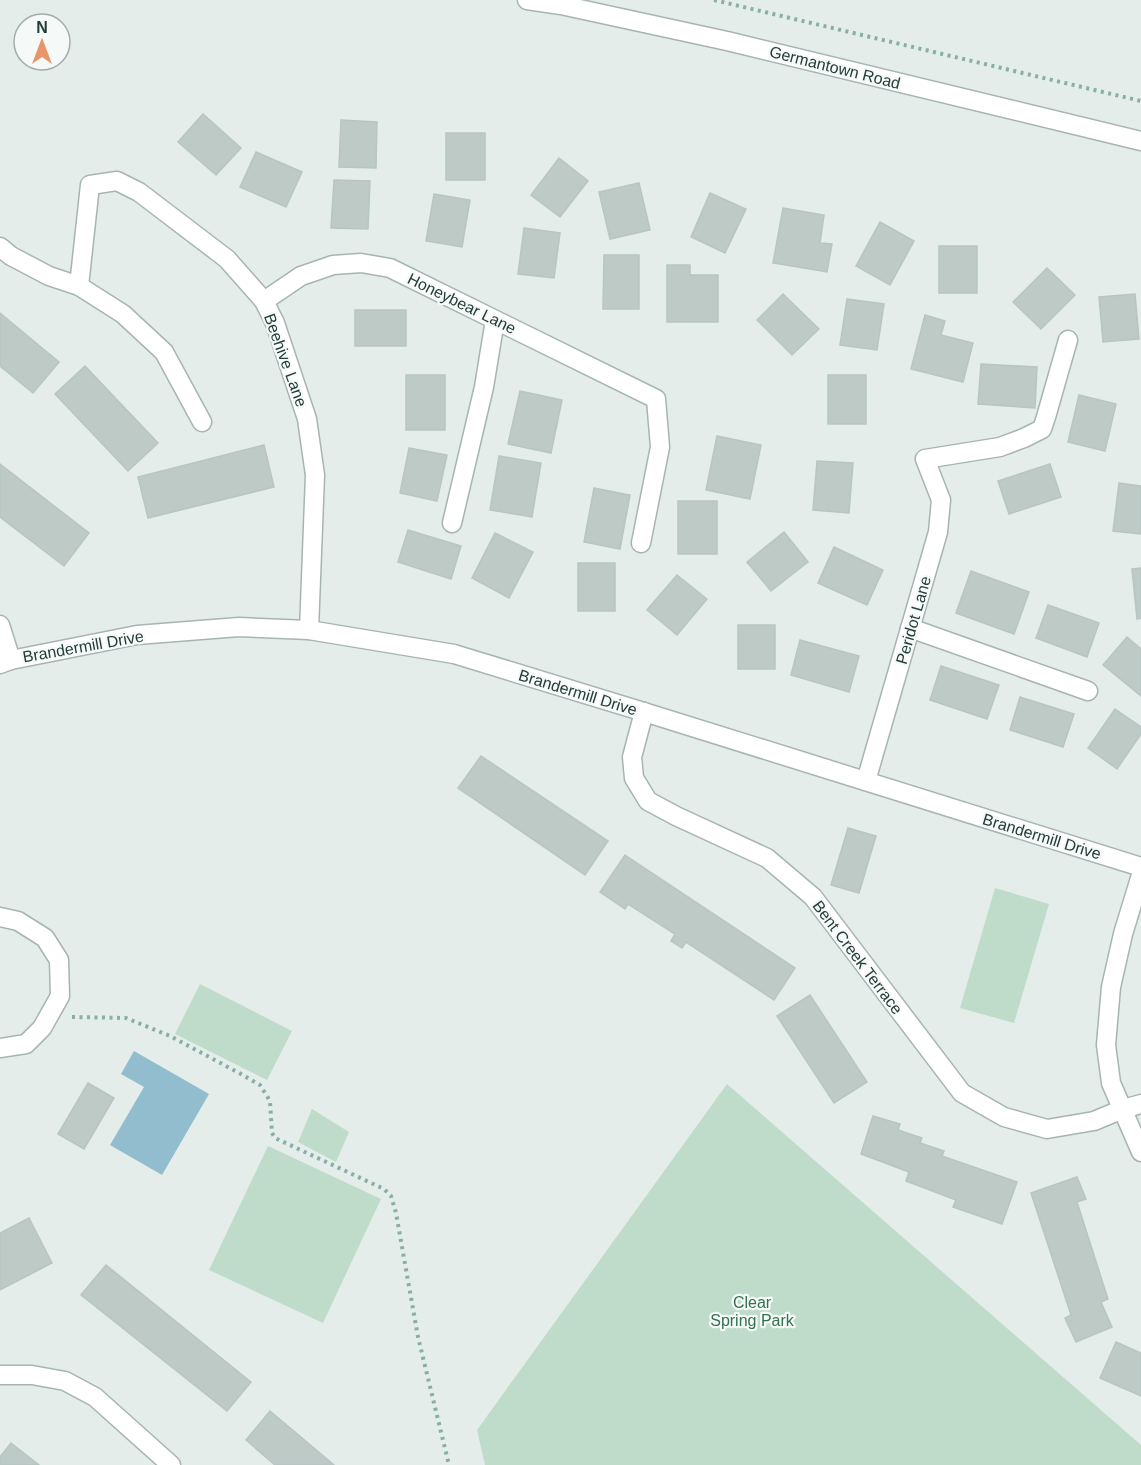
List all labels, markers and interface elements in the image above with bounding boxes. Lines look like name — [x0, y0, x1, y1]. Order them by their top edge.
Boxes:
north arrow — [12, 12, 72, 72]
text: N — [36, 19, 48, 36]
street label: Germantown Road — [768, 43, 902, 92]
street label: Honeybear Lane — [405, 270, 519, 337]
street label: Beehive Lane — [261, 311, 310, 409]
street label: Peridot Lane — [893, 574, 934, 666]
street label: Brandermill Drive — [21, 627, 145, 666]
street label: Brandermill Drive — [517, 666, 639, 719]
street label: Brandermill Drive — [981, 810, 1103, 863]
street label: Bent Creek Terrace — [809, 897, 906, 1017]
park label: Clear Spring Park — [710, 1294, 795, 1329]

